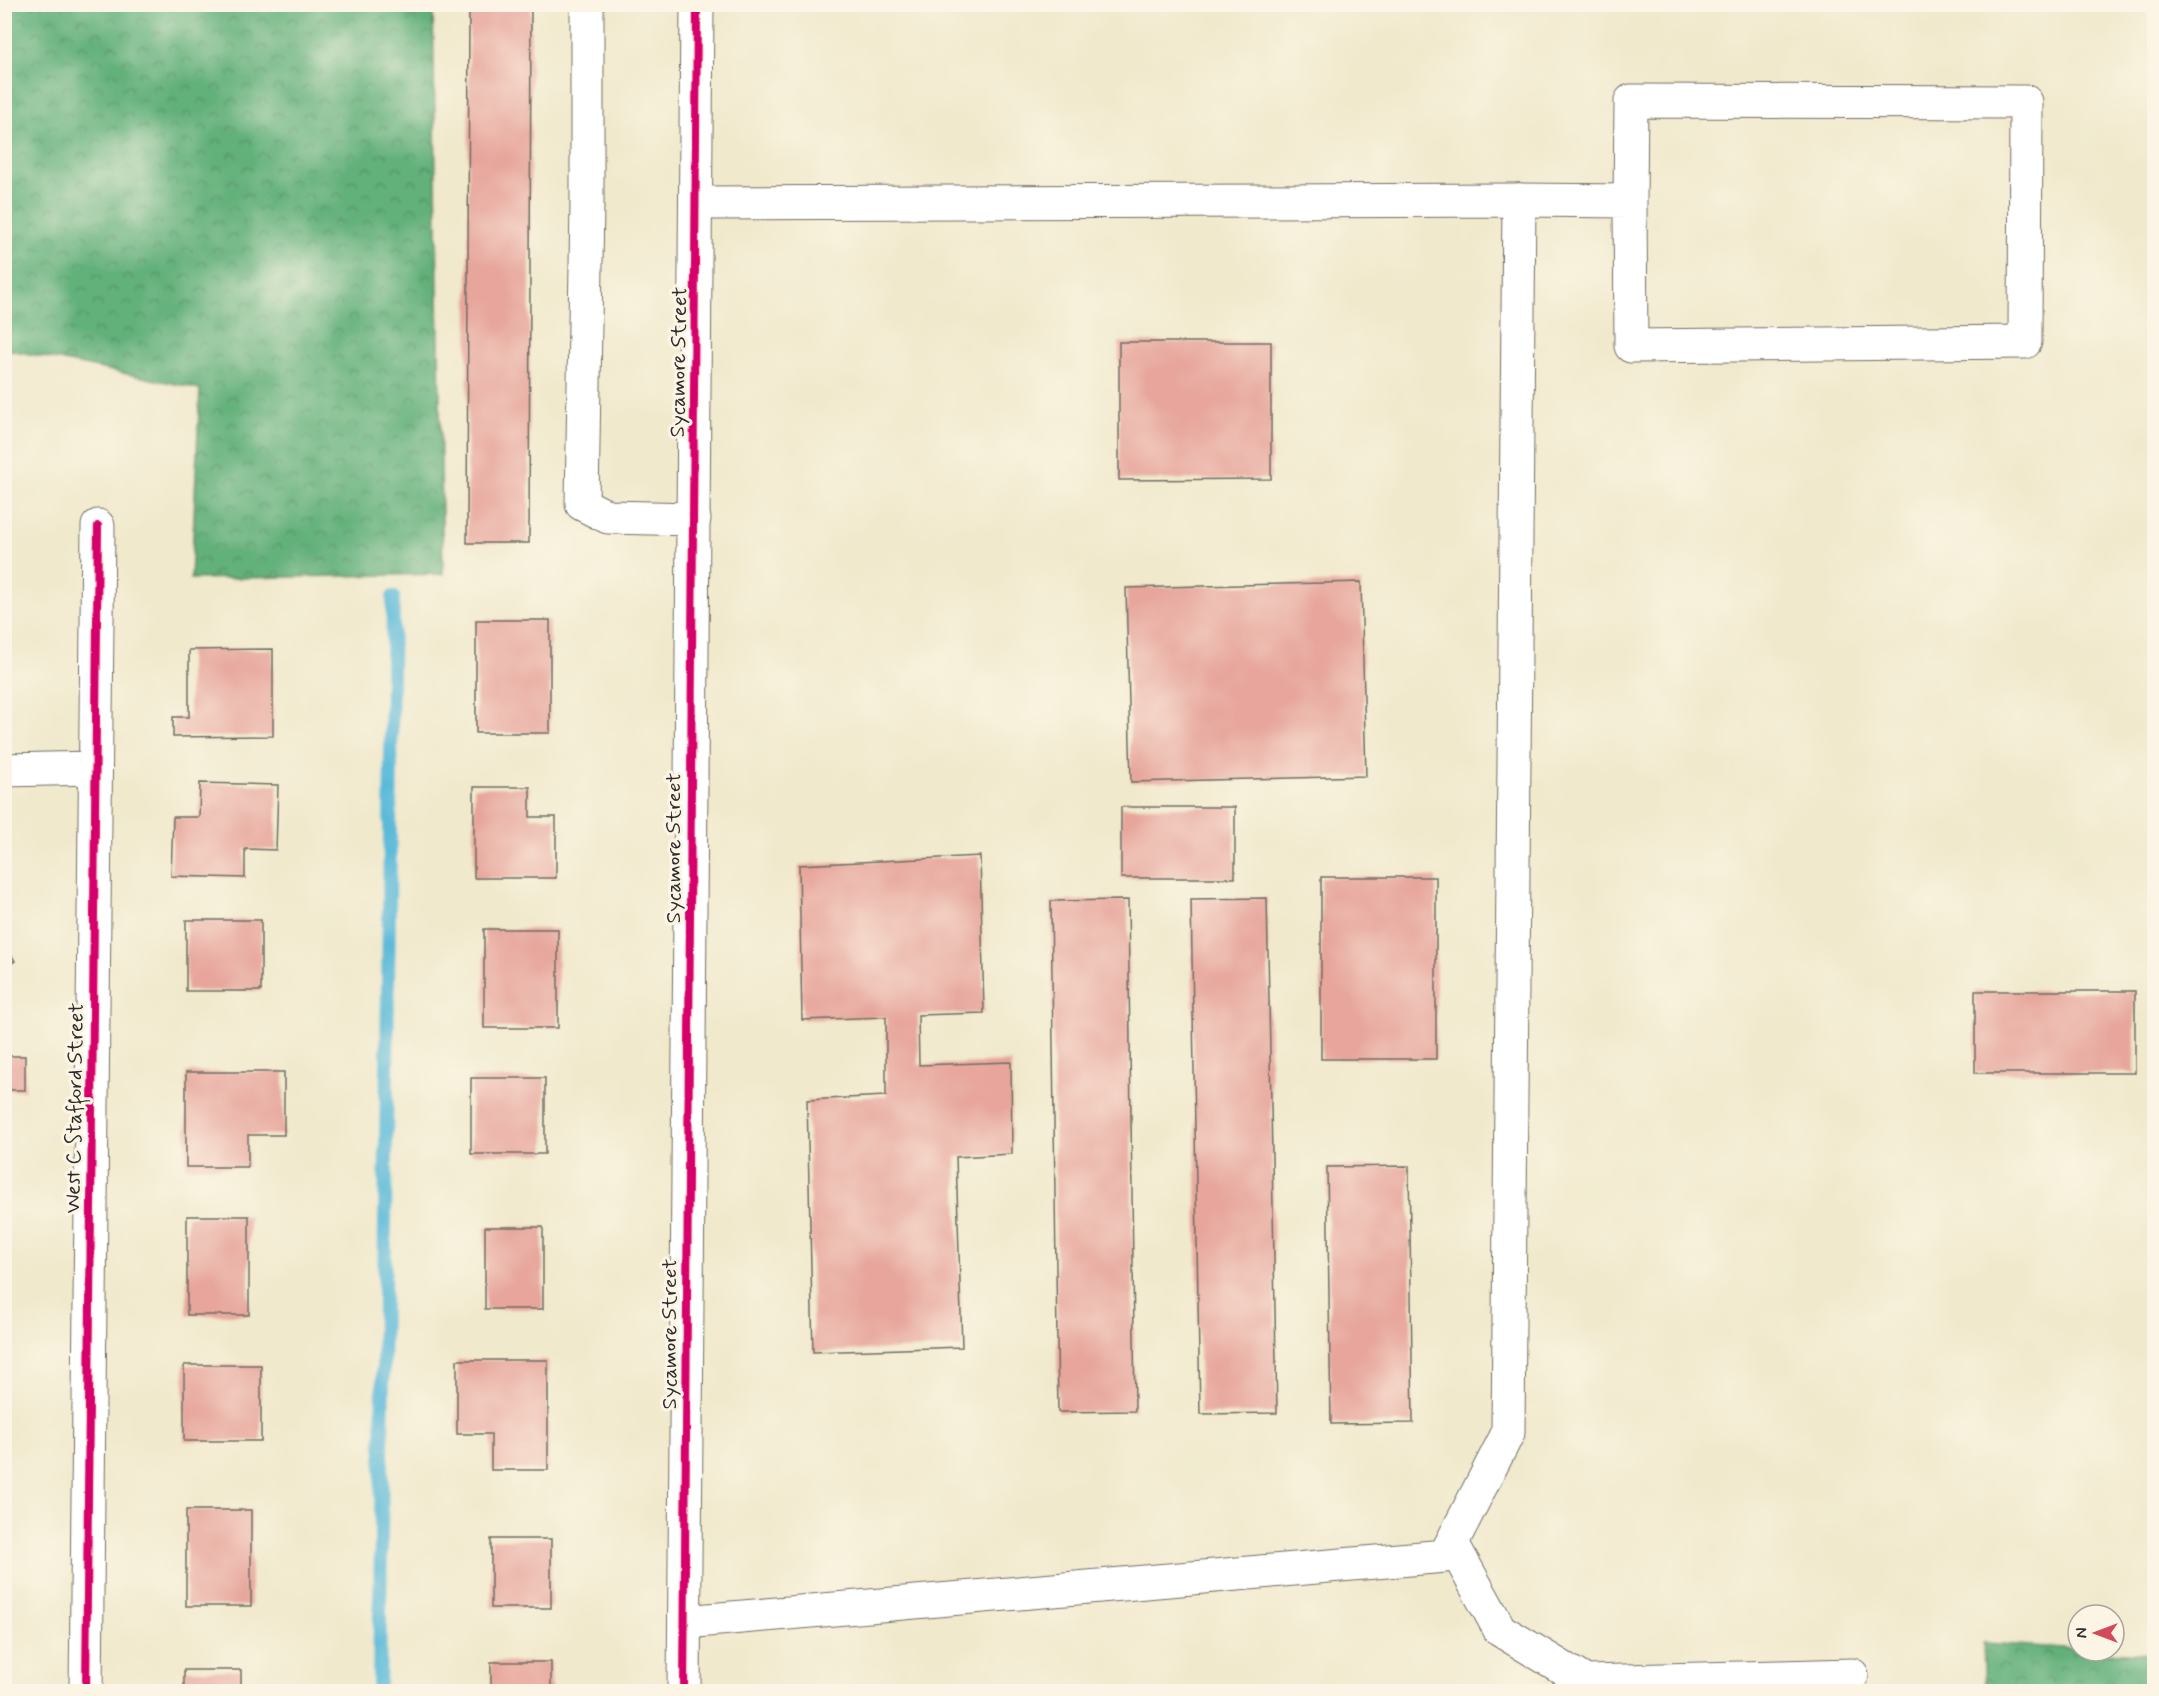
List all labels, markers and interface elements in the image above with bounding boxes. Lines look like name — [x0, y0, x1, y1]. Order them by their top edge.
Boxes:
street label: Sycamore Street — [664, 286, 694, 438]
street label: Sycamore Street — [660, 773, 688, 923]
street label: West C Stafford Street — [59, 1002, 93, 1214]
street label: Sycamore Street — [656, 1259, 684, 1409]
north arrow — [2066, 1603, 2126, 1663]
text: N — [2072, 1628, 2093, 1638]

